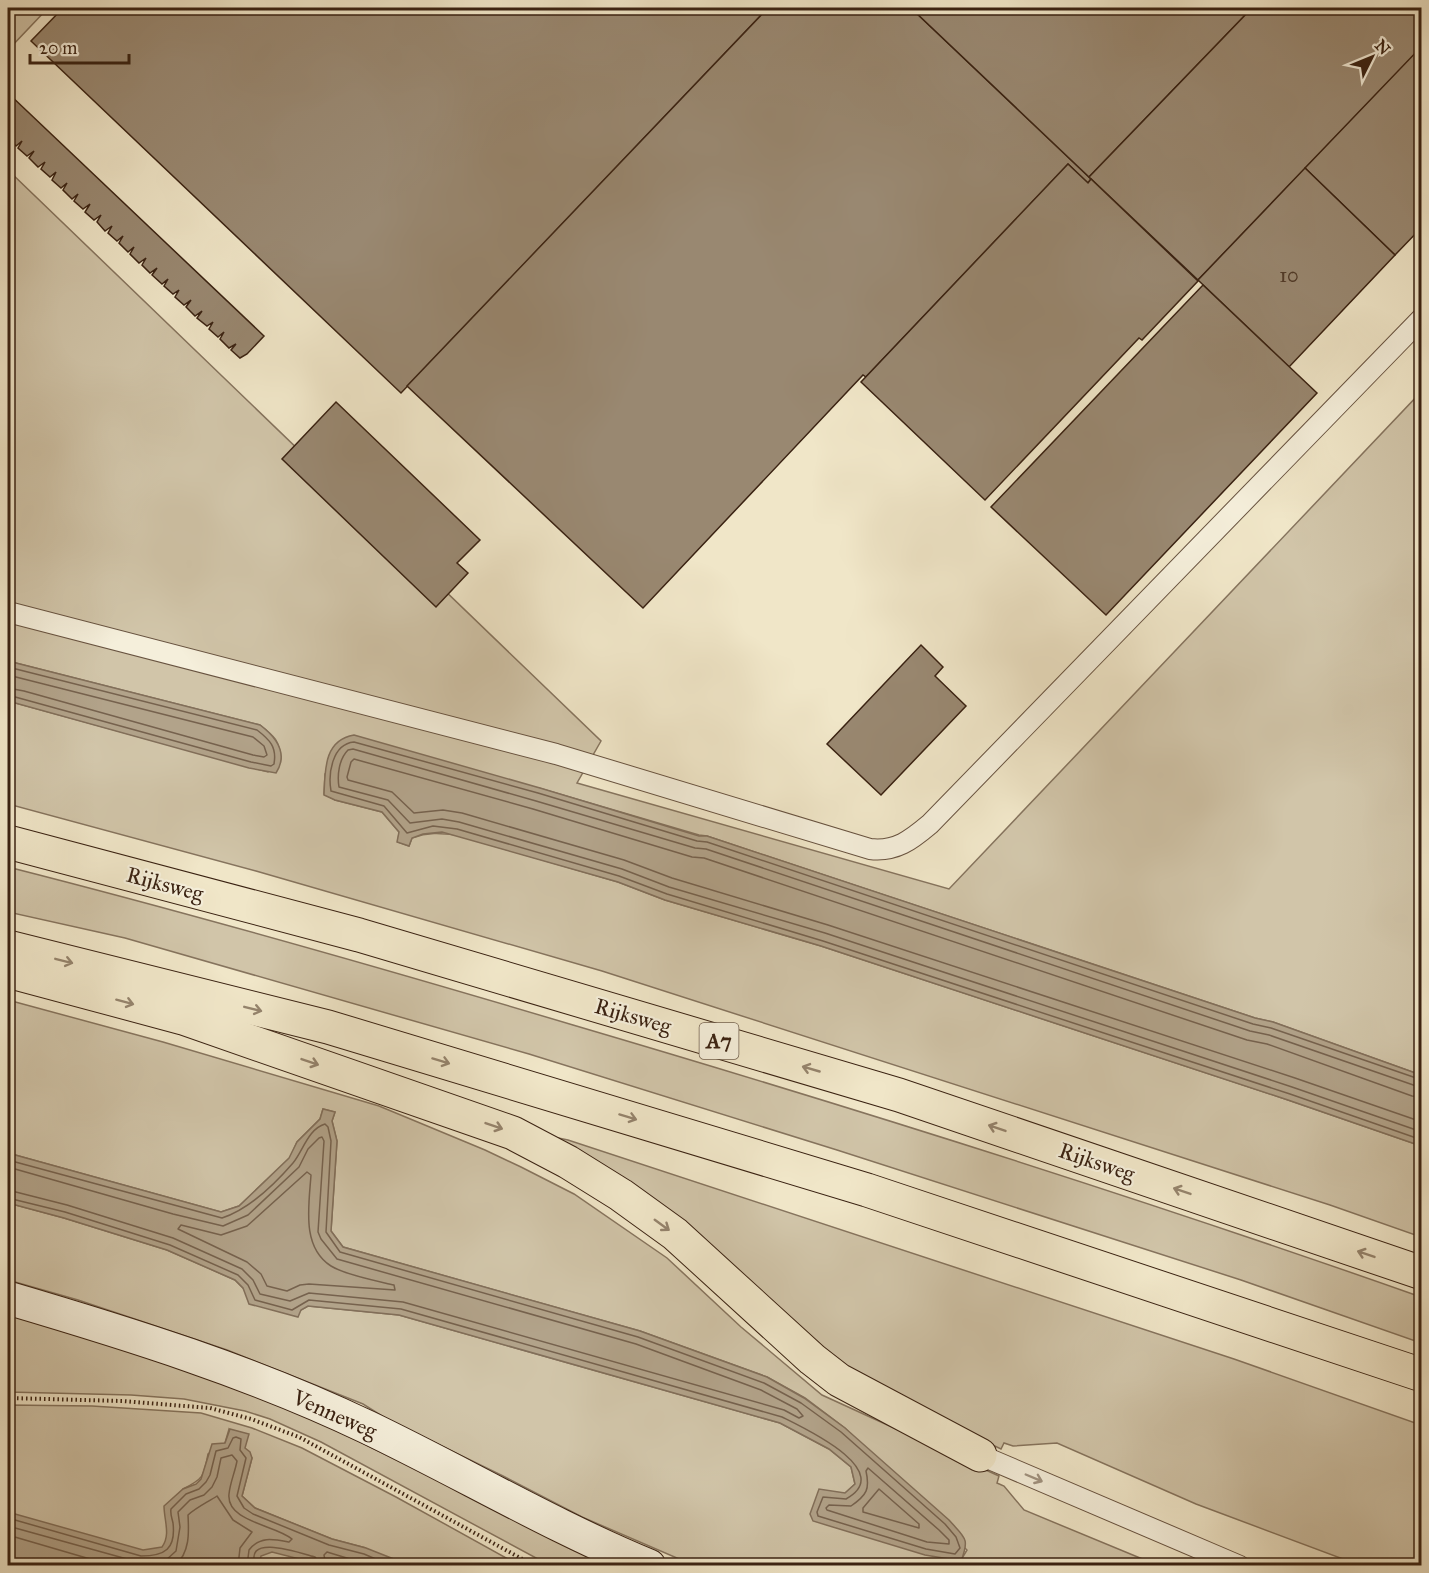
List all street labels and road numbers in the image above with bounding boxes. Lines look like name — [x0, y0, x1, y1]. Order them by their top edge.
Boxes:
street label: Rijksweg — [124, 861, 207, 907]
street label: Rijksweg — [591, 992, 675, 1040]
road number: A7 — [700, 1023, 738, 1059]
street label: Rijksweg — [1055, 1136, 1139, 1188]
street label: Venneweg — [288, 1383, 382, 1445]

